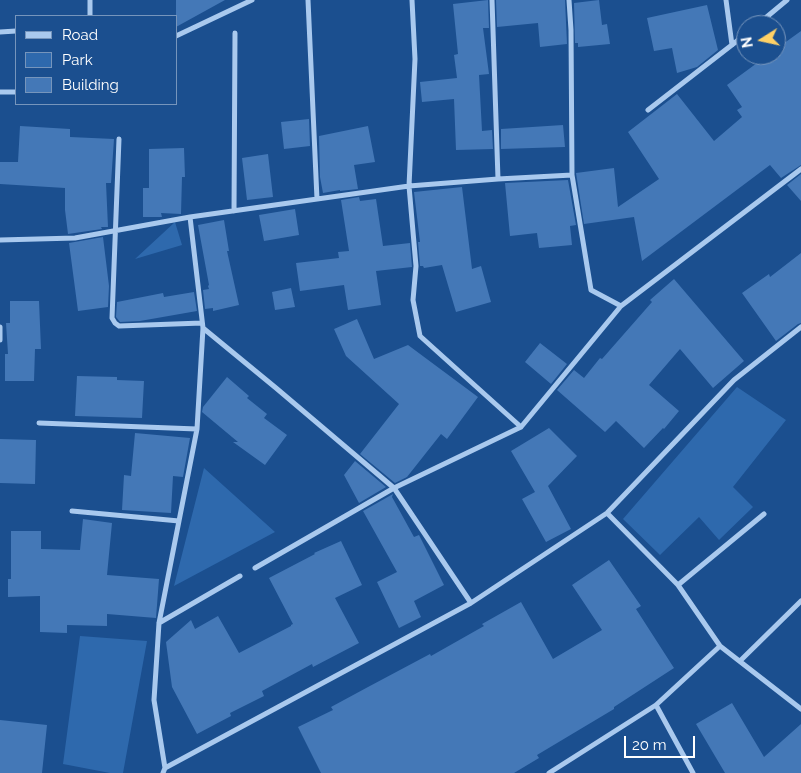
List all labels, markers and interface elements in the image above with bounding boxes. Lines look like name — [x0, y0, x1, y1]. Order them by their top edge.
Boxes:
legend — [15, 15, 178, 105]
north arrow — [736, 15, 786, 65]
text: Road — [62, 26, 98, 44]
text: N — [738, 36, 756, 49]
text: Park — [62, 51, 93, 69]
text: Building — [62, 76, 119, 94]
scale bar — [626, 726, 697, 758]
text: 20 m — [632, 736, 667, 754]

